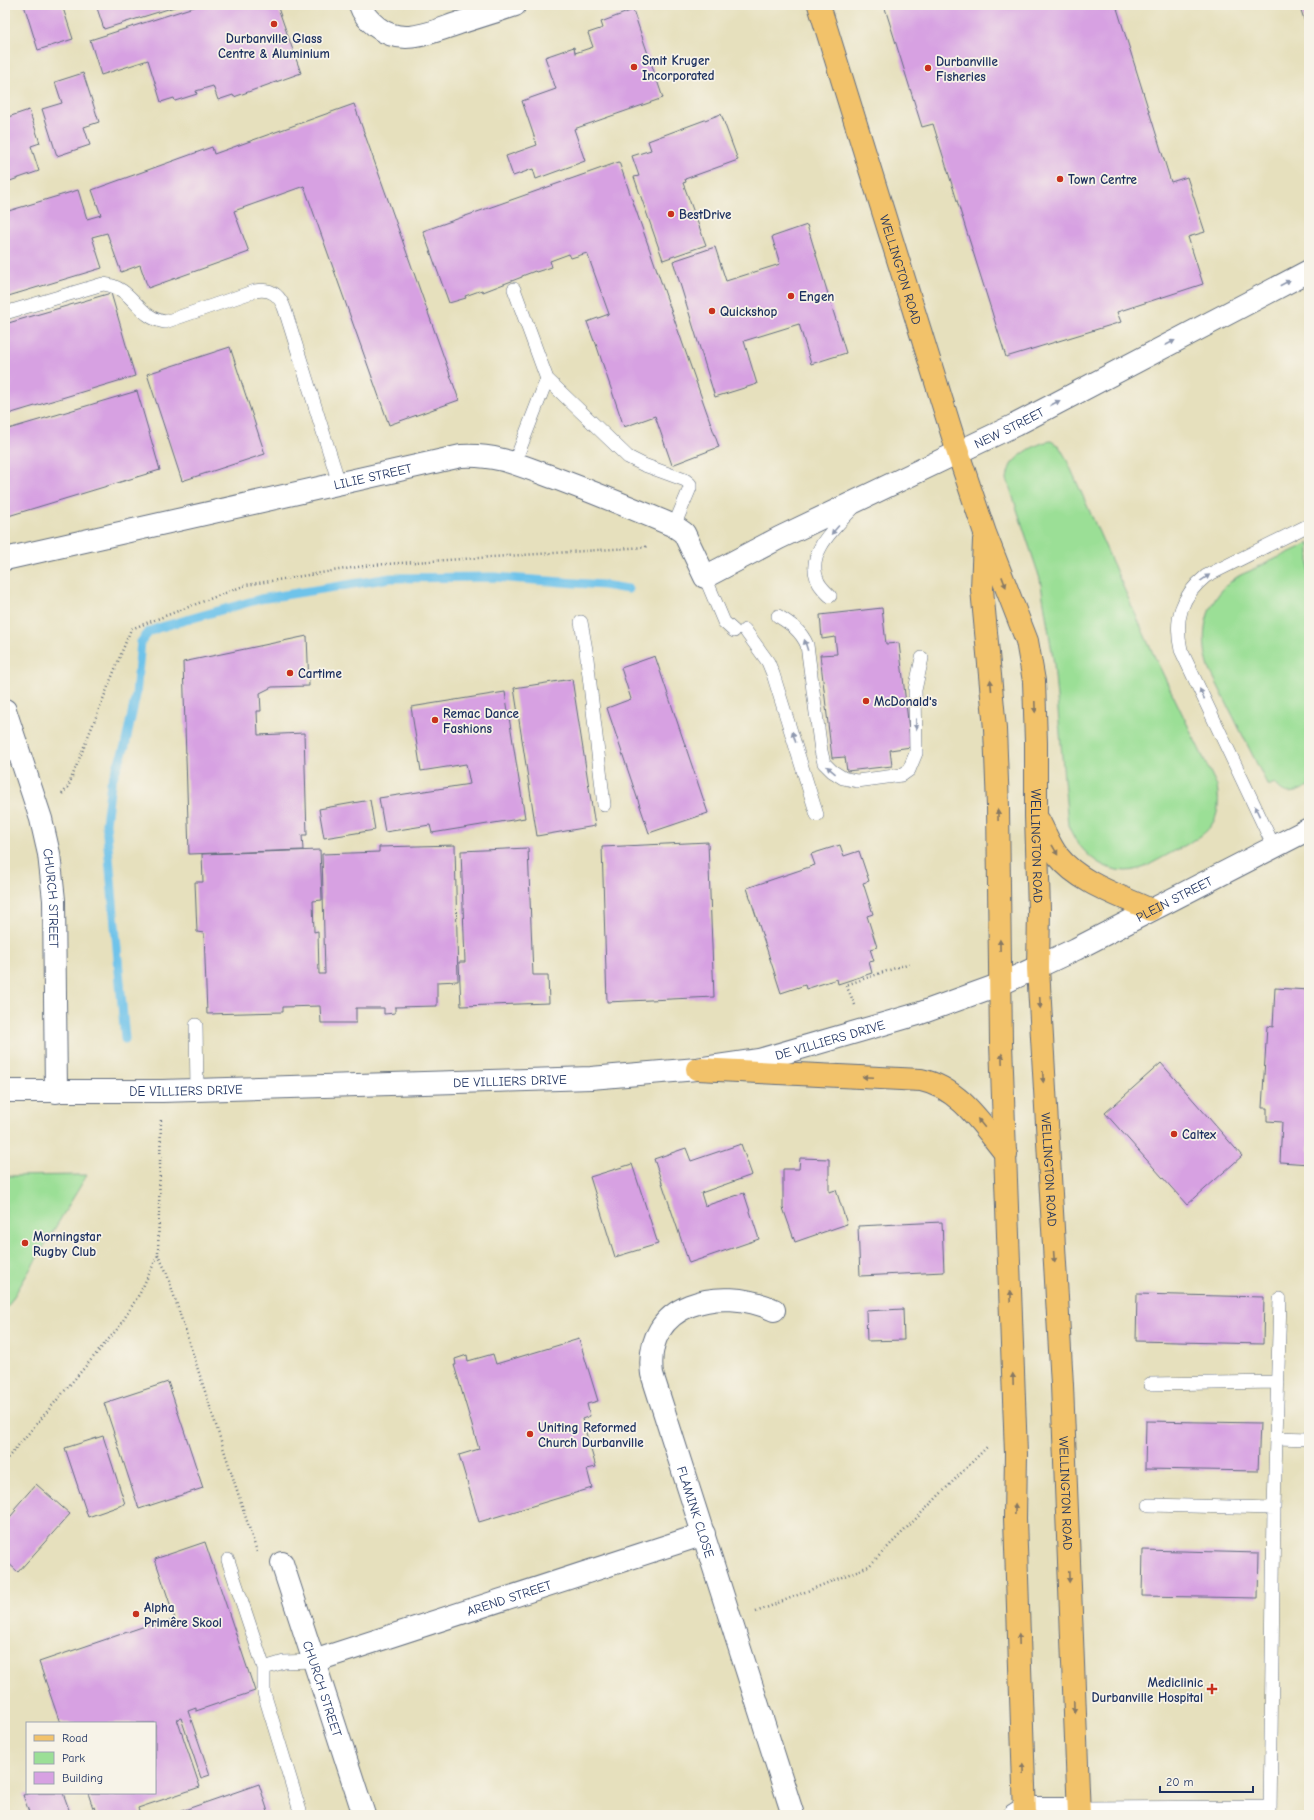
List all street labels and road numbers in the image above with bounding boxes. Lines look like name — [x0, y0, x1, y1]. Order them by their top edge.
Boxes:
street label: WELLINGTON ROAD — [877, 213, 925, 327]
street label: NEW STREET — [972, 404, 1047, 451]
street label: LILIE STREET — [332, 460, 414, 493]
street label: WELLINGTON ROAD — [1028, 789, 1046, 903]
street label: CHURCH STREET — [40, 847, 62, 948]
street label: PLEIN STREET — [1134, 873, 1215, 925]
street label: DE VILLIERS DRIVE — [773, 1017, 887, 1063]
street label: DE VILLIERS DRIVE — [453, 1072, 567, 1090]
street label: DE VILLIERS DRIVE — [129, 1082, 243, 1099]
street label: WELLINGTON ROAD — [1038, 1112, 1060, 1227]
street label: WELLINGTON ROAD — [1056, 1436, 1076, 1551]
street label: FLAMINK CLOSE — [674, 1464, 717, 1560]
street label: AREND STREET — [465, 1577, 554, 1619]
street label: CHURCH STREET — [300, 1639, 345, 1739]

